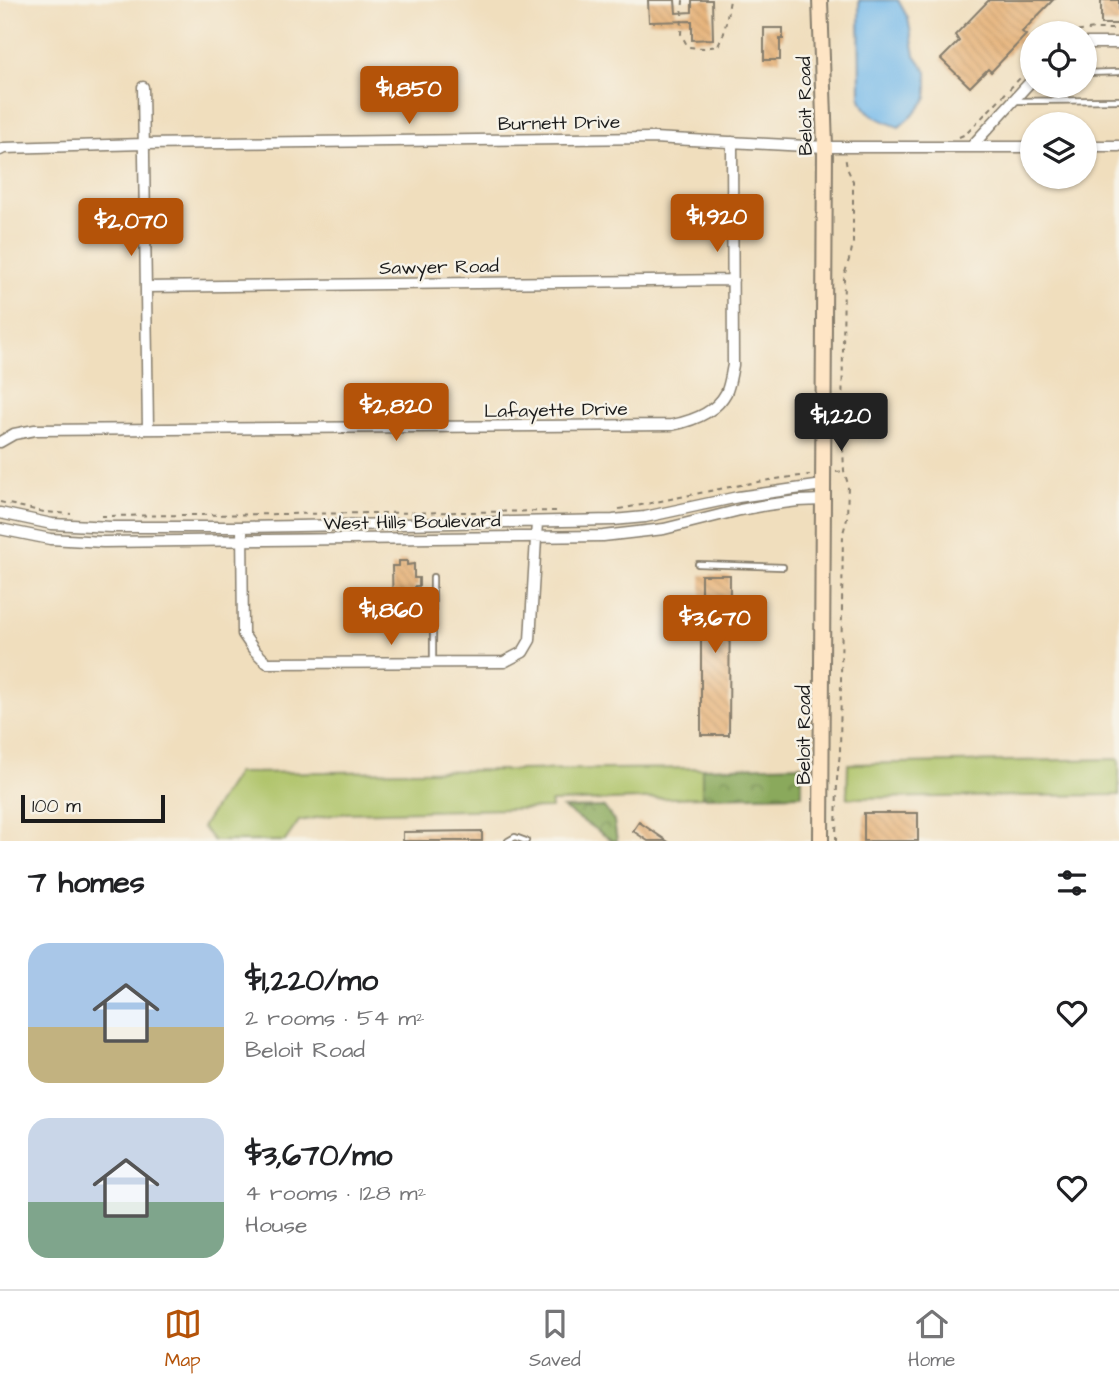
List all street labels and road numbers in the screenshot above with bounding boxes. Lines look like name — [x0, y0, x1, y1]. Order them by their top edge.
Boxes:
street label: Beloit Road — [791, 56, 820, 156]
street label: Burnett Drive — [498, 109, 620, 138]
street label: Sawyer Road — [379, 253, 499, 283]
street label: Lafayette Drive — [484, 396, 628, 426]
street label: West Hills Boulevard — [323, 507, 501, 538]
street label: Beloit Road — [791, 685, 818, 785]

